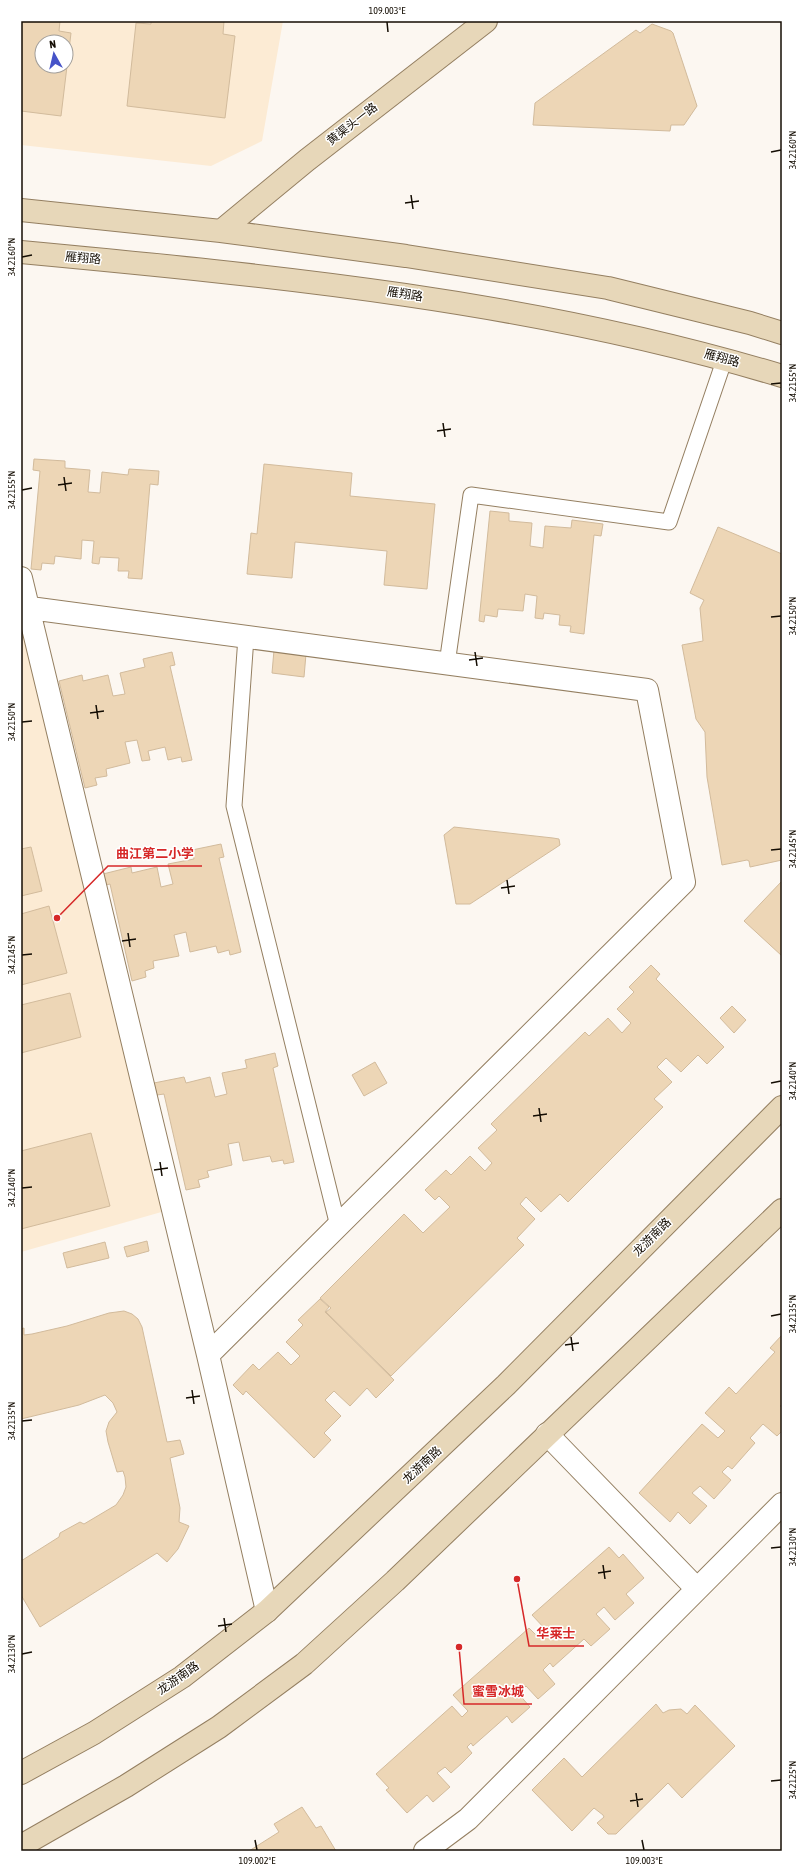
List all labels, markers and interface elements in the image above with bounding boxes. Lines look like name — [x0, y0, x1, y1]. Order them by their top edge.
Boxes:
text: 109.003°E — [369, 5, 406, 16]
north arrow — [34, 34, 74, 74]
text: N — [49, 38, 57, 50]
street label: 黄渠头一路 — [324, 100, 380, 148]
text: 34.2160°N — [787, 131, 798, 169]
text: 34.2160°N — [6, 238, 17, 276]
street label: 雁翔路 — [64, 249, 102, 267]
street label: 雁翔路 — [386, 284, 424, 304]
street label: 雁翔路 — [703, 347, 741, 369]
text: 34.2155°N — [787, 364, 798, 402]
text: 34.2155°N — [6, 471, 17, 509]
text: 34.2150°N — [787, 597, 798, 635]
text: 34.2150°N — [6, 703, 17, 741]
text: 34.2145°N — [787, 830, 798, 868]
callout: 曲江第二小学 — [108, 841, 202, 866]
text: 曲江第二小学 — [116, 846, 194, 861]
text: 34.2145°N — [6, 936, 17, 974]
text: 34.2140°N — [787, 1062, 798, 1100]
text: 34.2140°N — [6, 1169, 17, 1207]
street label: 龙游南路 — [630, 1215, 674, 1259]
text: 34.2135°N — [787, 1295, 798, 1333]
text: 34.2135°N — [6, 1402, 17, 1440]
street label: 龙游南路 — [400, 1444, 444, 1486]
text: 34.2130°N — [787, 1528, 798, 1566]
callout: 华莱士 — [529, 1621, 584, 1646]
text: 华莱士 — [536, 1626, 576, 1641]
text: 34.2130°N — [6, 1635, 17, 1673]
street label: 龙游南路 — [154, 1658, 202, 1698]
callout: 蜜雪冰城 — [464, 1679, 532, 1704]
text: 蜜雪冰城 — [472, 1684, 524, 1699]
text: 34.2125°N — [787, 1761, 798, 1799]
text: 109.002°E — [239, 1855, 276, 1866]
text: 109.003°E — [626, 1855, 663, 1866]

